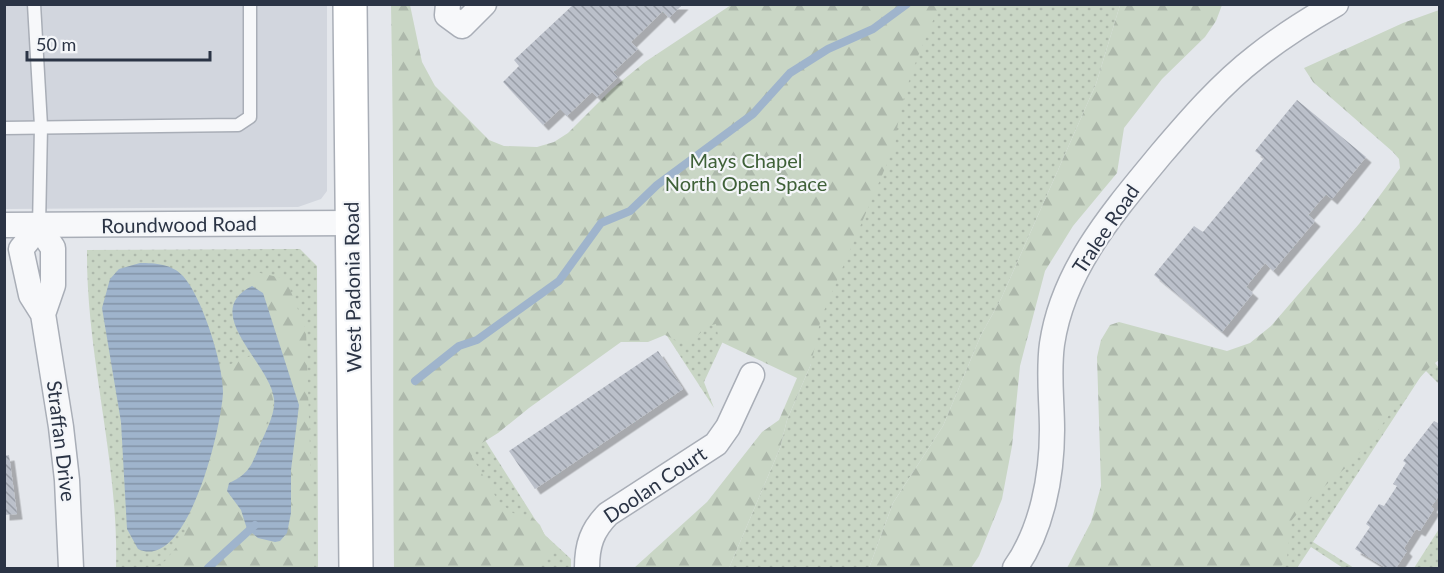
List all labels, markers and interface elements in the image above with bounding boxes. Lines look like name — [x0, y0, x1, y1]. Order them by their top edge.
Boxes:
scale bar — [27, 24, 210, 62]
text: 50 m — [36, 33, 76, 55]
park label: Mays Chapel North Open Space — [665, 148, 827, 195]
street label: Tralee Road — [1067, 179, 1144, 277]
street label: West Padonia Road — [339, 202, 365, 373]
street label: Roundwood Road — [101, 211, 257, 237]
street label: Straffan Drive — [43, 379, 81, 503]
street label: Doolan Court — [598, 441, 710, 527]

